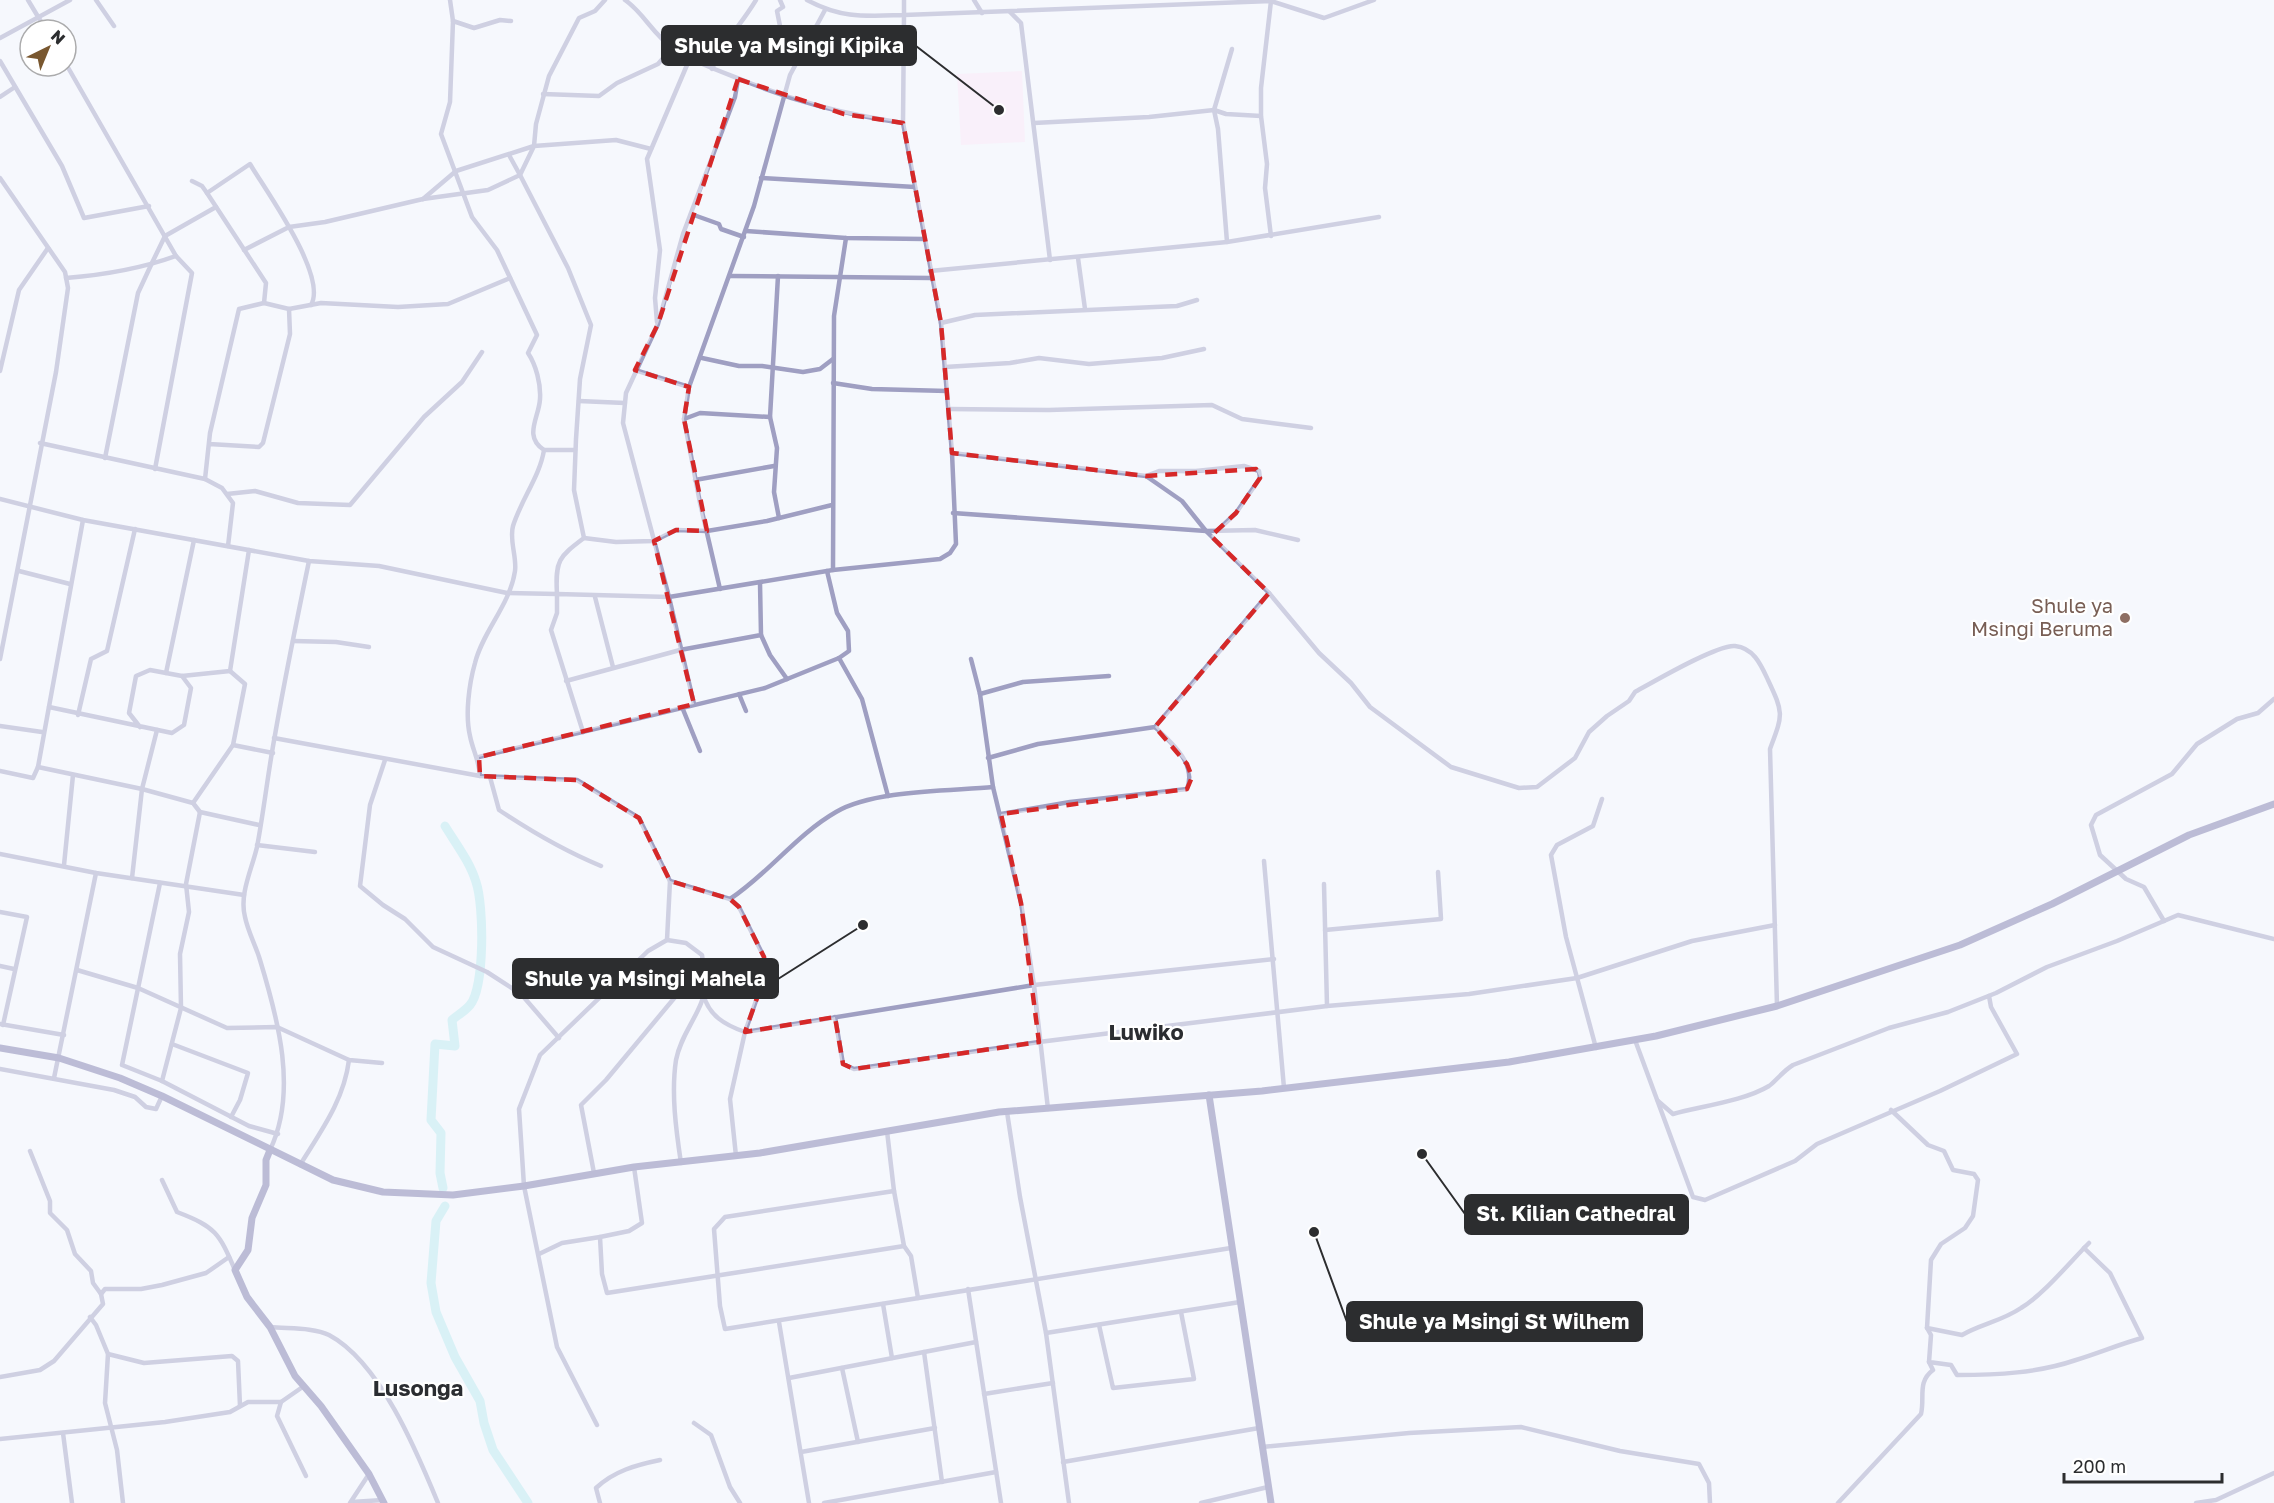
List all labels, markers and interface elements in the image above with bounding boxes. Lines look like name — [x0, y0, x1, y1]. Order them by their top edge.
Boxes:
north arrow — [18, 18, 78, 78]
text: N — [47, 26, 70, 48]
callout: Shule ya Msingi Kipika — [662, 26, 916, 65]
text: Shule ya Msingi Kipika — [674, 32, 904, 58]
place label: Shule ya Msingi Beruma — [1971, 593, 2113, 640]
marker: Shule ya Msingi Beruma — [2118, 611, 2132, 625]
callout: Shule ya Msingi Mahela — [513, 959, 778, 998]
text: Shule ya Msingi Mahela — [524, 965, 766, 991]
district label: Luwiko — [1108, 1018, 1184, 1045]
callout: St. Kilian Cathedral — [1465, 1195, 1688, 1234]
text: St. Kilian Cathedral — [1476, 1200, 1676, 1226]
callout: Shule ya Msingi St Wilhem — [1347, 1302, 1642, 1341]
text: Shule ya Msingi St Wilhem — [1359, 1308, 1629, 1334]
district label: Lusonga — [373, 1374, 463, 1401]
scale bar — [2064, 1446, 2222, 1484]
text: 200 m — [2073, 1455, 2126, 1477]

